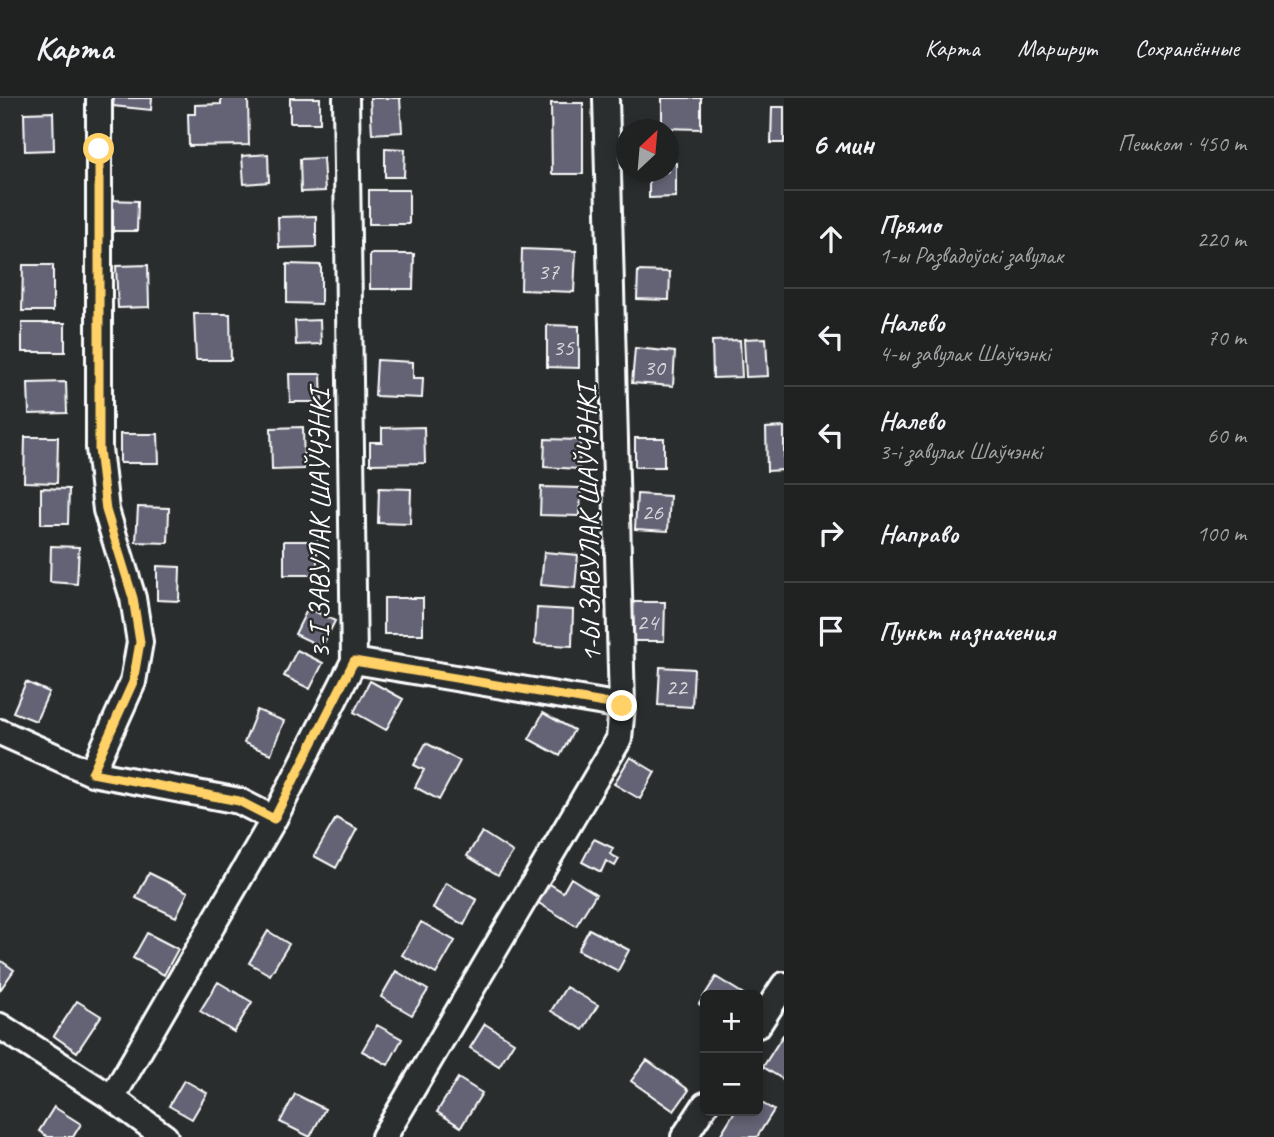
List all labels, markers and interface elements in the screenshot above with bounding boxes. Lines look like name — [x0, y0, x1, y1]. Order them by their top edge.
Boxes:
text: Карта — [35, 27, 114, 69]
text: Карта — [925, 33, 980, 63]
text: Маршрут — [1018, 33, 1097, 63]
text: Сохранённые — [1135, 33, 1239, 63]
north arrow — [616, 119, 679, 182]
text: 6 мин — [812, 125, 874, 163]
text: Пешком · 450 m — [1118, 129, 1246, 158]
route start — [83, 133, 114, 164]
text: Прямо — [879, 208, 941, 241]
icon: ahead — [812, 220, 850, 258]
text: 220 m — [1197, 225, 1246, 254]
text: 1-ы Развадоўскі завулак — [879, 241, 1063, 270]
house number: 37 — [537, 256, 560, 286]
text: Налево — [879, 306, 945, 339]
icon: left — [812, 318, 850, 356]
text: 70 m — [1207, 323, 1246, 352]
house number: 35 — [552, 332, 575, 362]
text: 4-ы завулак Шаўчэнкі — [879, 339, 1050, 368]
house number: 30 — [643, 352, 667, 382]
street label: 1-Ы ЗАВУЛАК ШАЎЧЭНКІ — [568, 379, 608, 663]
street label: 3-І ЗАВУЛАК ШАЎЧЭНКІ — [302, 383, 337, 659]
text: Налево — [879, 404, 945, 437]
icon: left — [812, 416, 850, 454]
text: 60 m — [1207, 421, 1246, 450]
text: 3-і завулак Шаўчэнкі — [879, 437, 1042, 466]
house number: 26 — [641, 497, 664, 527]
icon: right — [812, 514, 850, 552]
text: Направо — [879, 517, 958, 550]
text: 100 m — [1197, 519, 1246, 548]
house number: 24 — [636, 607, 660, 637]
icon: arrive — [812, 612, 850, 650]
text: Пункт назначения — [879, 615, 1055, 648]
house number: 22 — [665, 672, 689, 702]
route end — [606, 690, 637, 721]
map controls — [700, 990, 763, 1116]
button: + — [700, 990, 763, 1053]
button: − — [700, 1053, 763, 1116]

